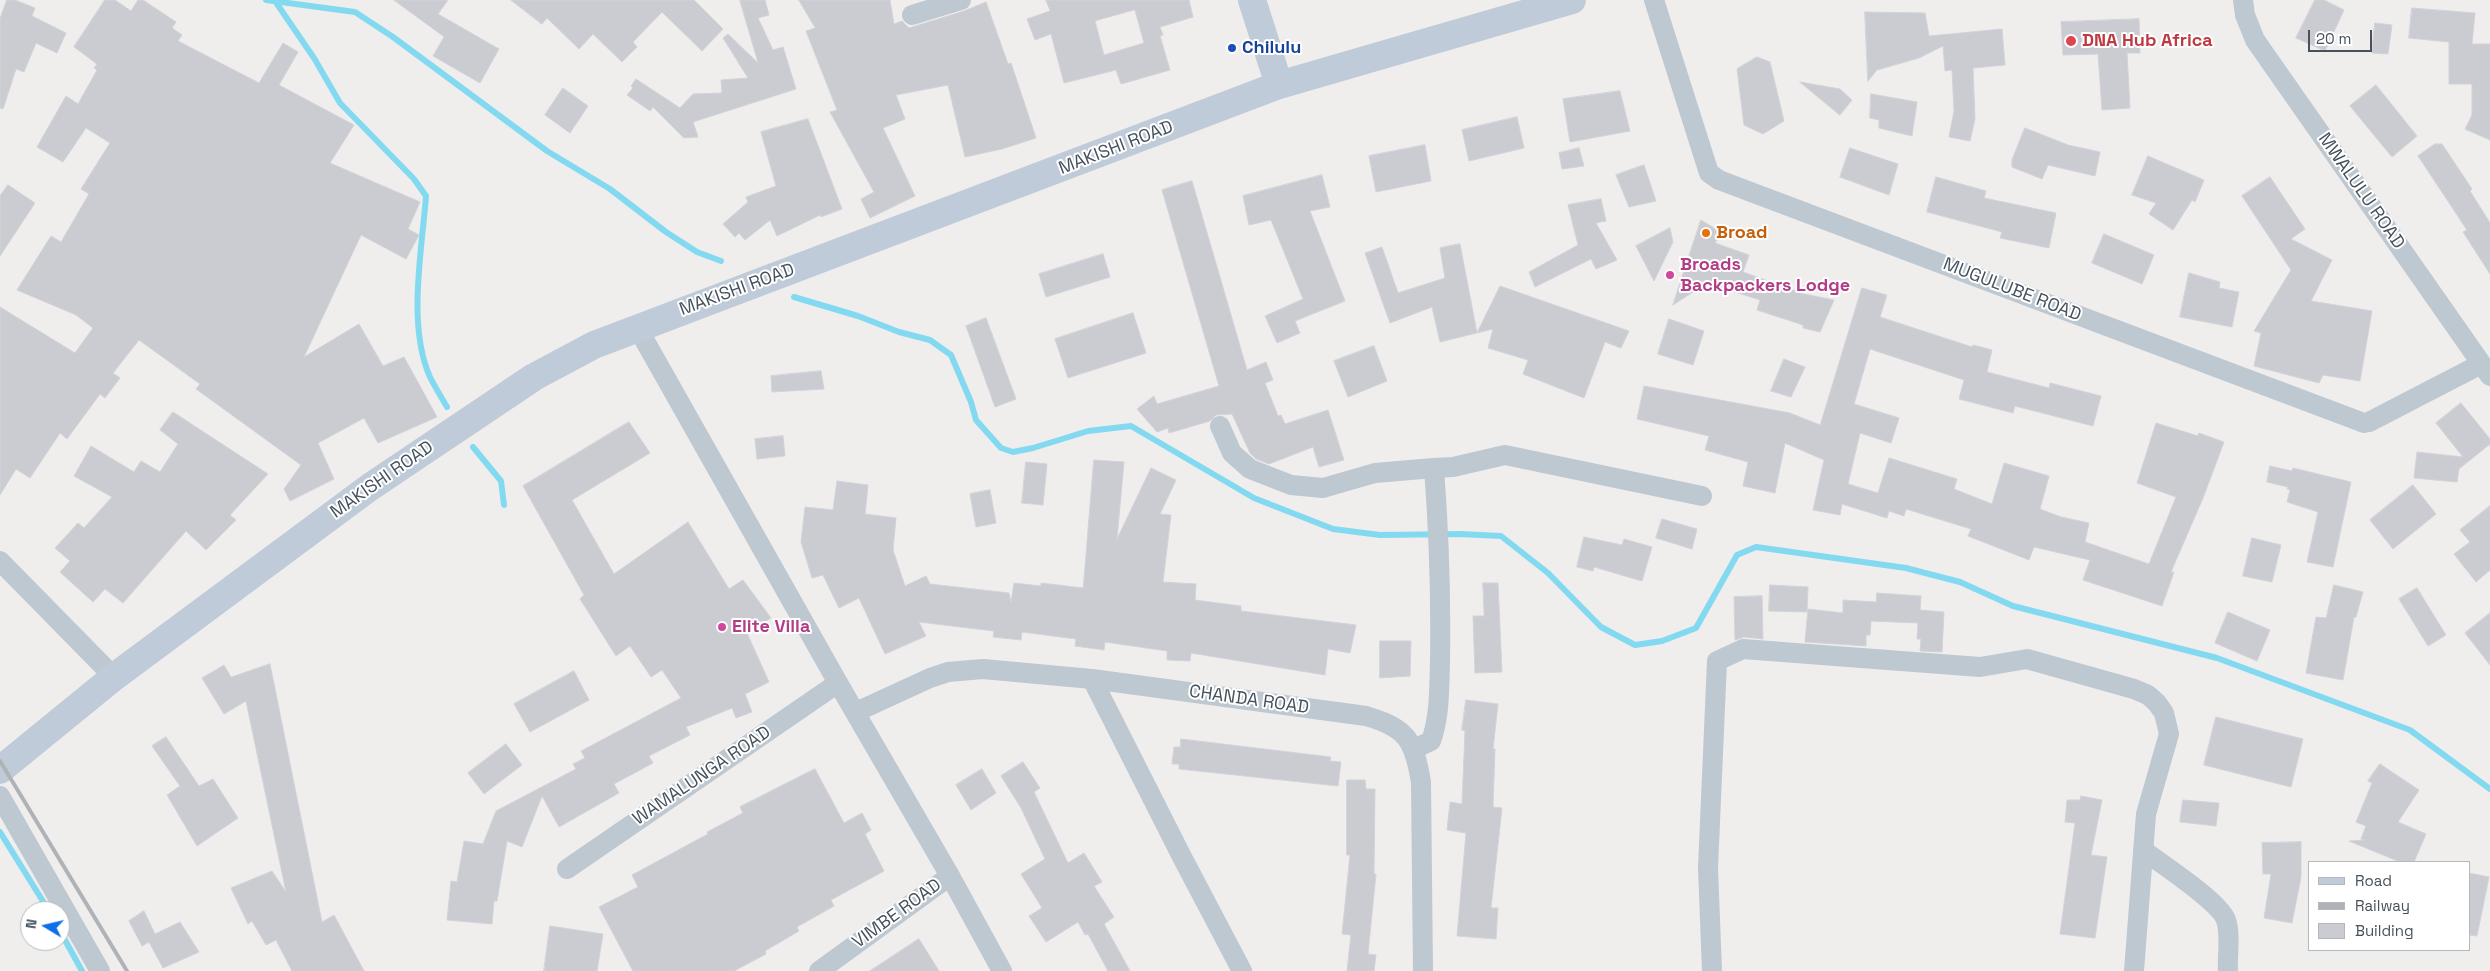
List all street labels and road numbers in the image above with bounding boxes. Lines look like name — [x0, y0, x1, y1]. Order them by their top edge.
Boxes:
street label: MAKISHI ROAD — [1056, 116, 1176, 180]
street label: MWALULU ROAD — [2313, 129, 2409, 253]
street label: MUGULUBE ROAD — [1940, 254, 2084, 326]
street label: MAKISHI ROAD — [677, 259, 797, 321]
street label: MAKISHI ROAD — [326, 437, 438, 523]
street label: CHANDA ROAD — [1188, 681, 1310, 719]
street label: WAMALUNGA ROAD — [629, 722, 775, 830]
street label: VIMBE ROAD — [848, 875, 946, 953]

